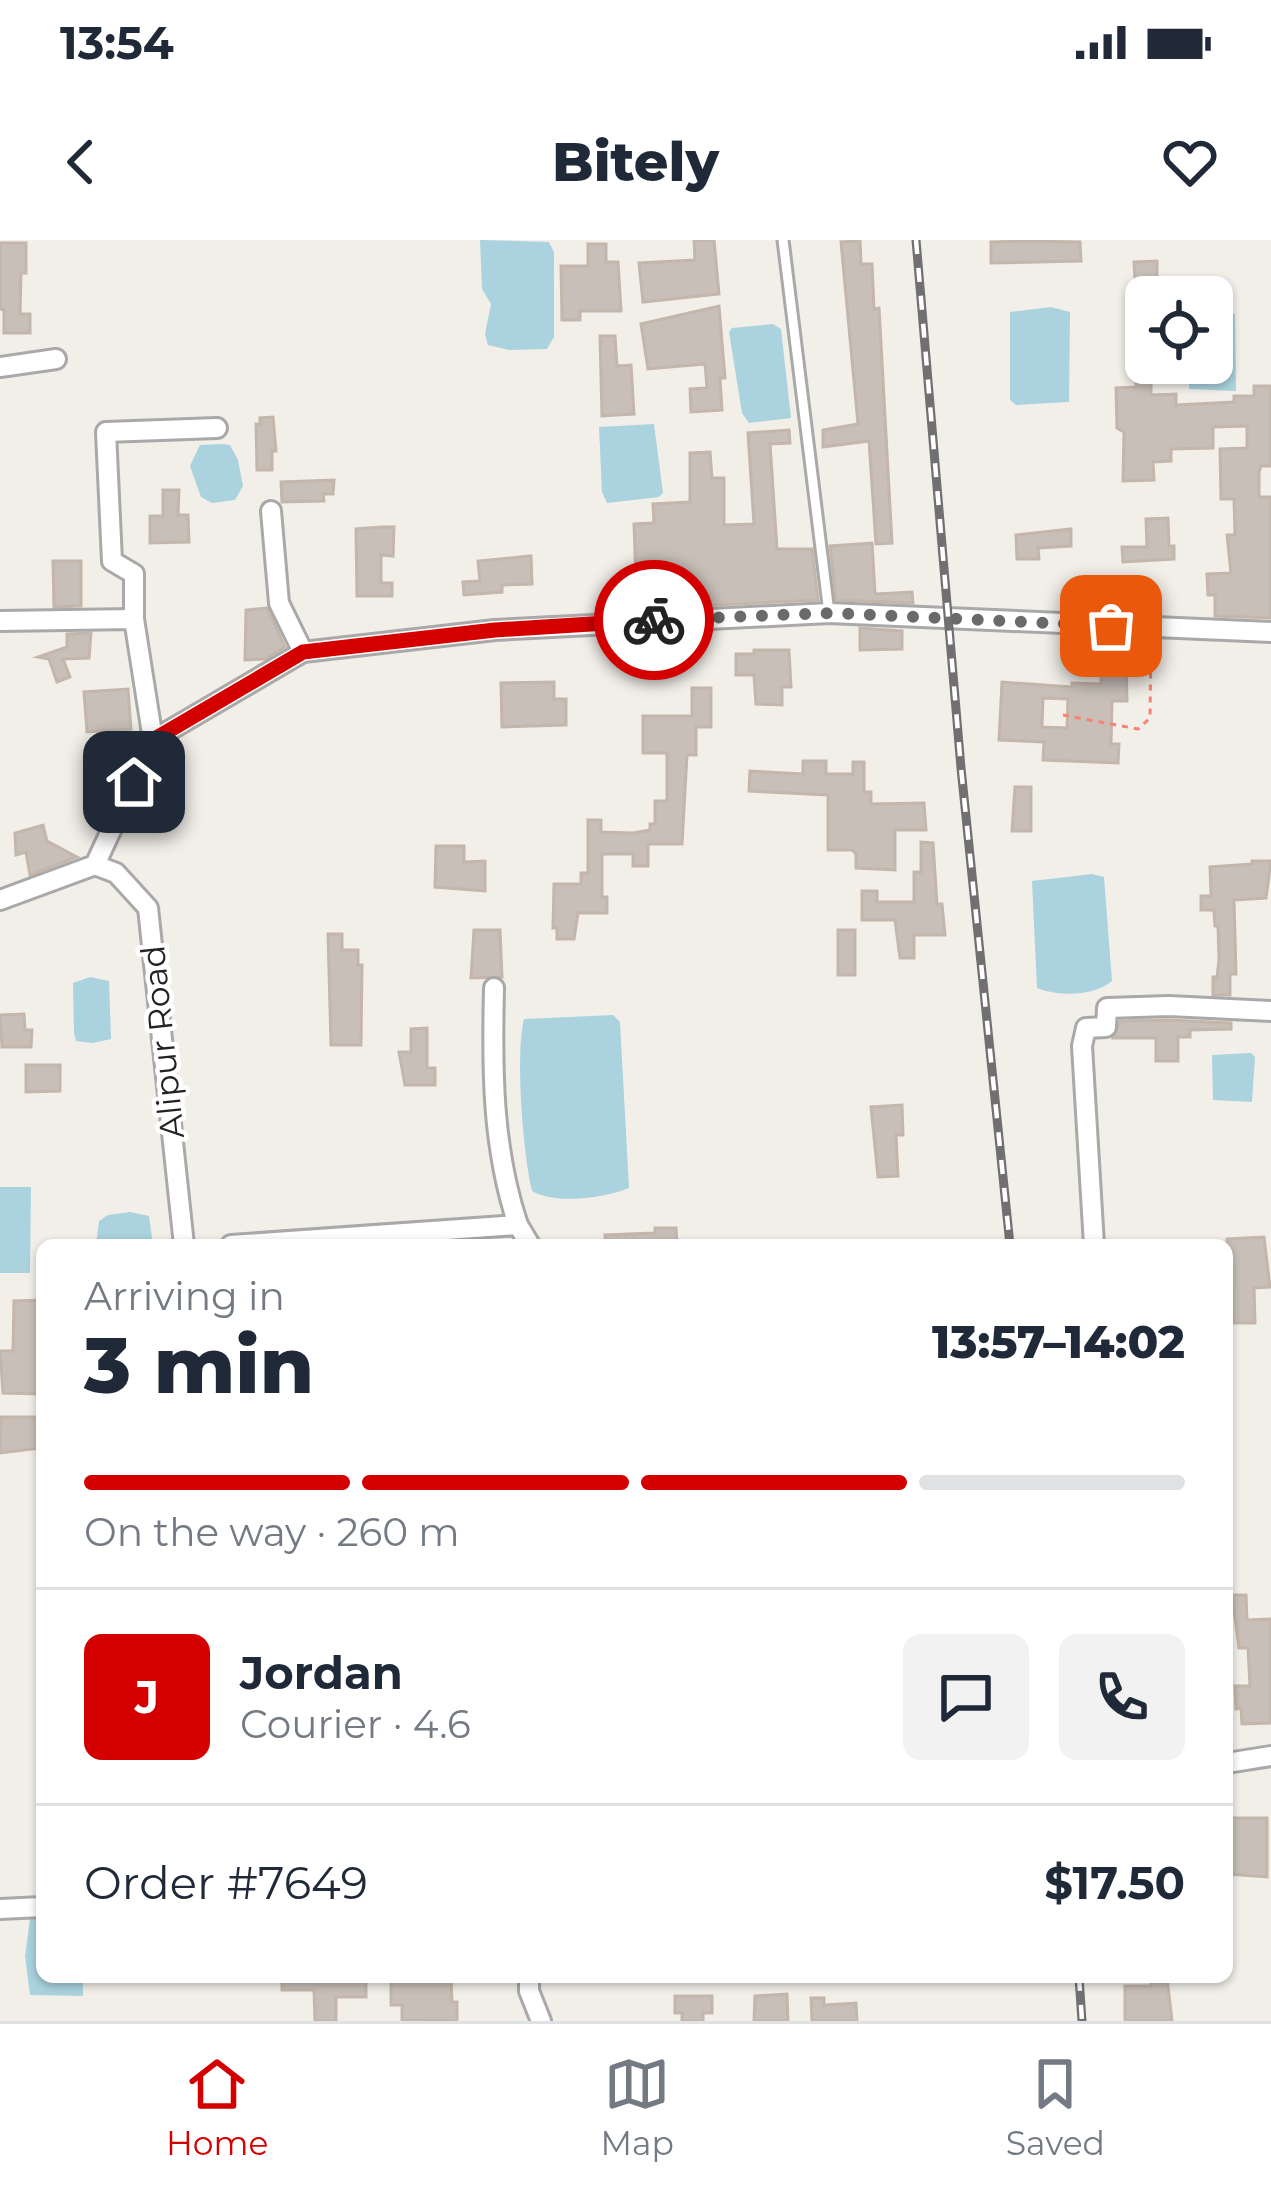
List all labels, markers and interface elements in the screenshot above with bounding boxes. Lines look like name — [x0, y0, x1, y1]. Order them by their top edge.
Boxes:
text: 13:54 — [60, 15, 174, 70]
icon: back — [48, 129, 114, 195]
text: Bitely — [552, 129, 719, 195]
icon: heart — [1157, 129, 1223, 195]
map controls — [1125, 276, 1233, 384]
button: locate — [1125, 276, 1233, 384]
courier — [594, 560, 714, 680]
pin — [1060, 575, 1162, 677]
icon: bike — [621, 587, 687, 653]
icon: bag — [1078, 593, 1144, 659]
pin — [83, 731, 185, 833]
icon: home — [101, 749, 167, 815]
street label: Alipur Road — [132, 943, 192, 1141]
text: Arriving in — [84, 1272, 285, 1320]
text: 13:57–14:02 — [932, 1314, 1185, 1369]
text: 3 min — [84, 1317, 314, 1413]
text: On the way · 260 m — [84, 1508, 460, 1556]
button: chat — [903, 1634, 1029, 1760]
button: phone — [1059, 1634, 1185, 1760]
text: Jordan — [240, 1645, 403, 1700]
text: J — [135, 1669, 159, 1724]
text: Courier · 4.6 — [240, 1700, 471, 1748]
text: Order #7649 — [84, 1855, 368, 1910]
text: $17.50 — [1044, 1855, 1185, 1910]
tab: Home — [166, 2051, 268, 2163]
tab: Map — [600, 2051, 674, 2163]
tab: Saved — [1006, 2051, 1105, 2163]

